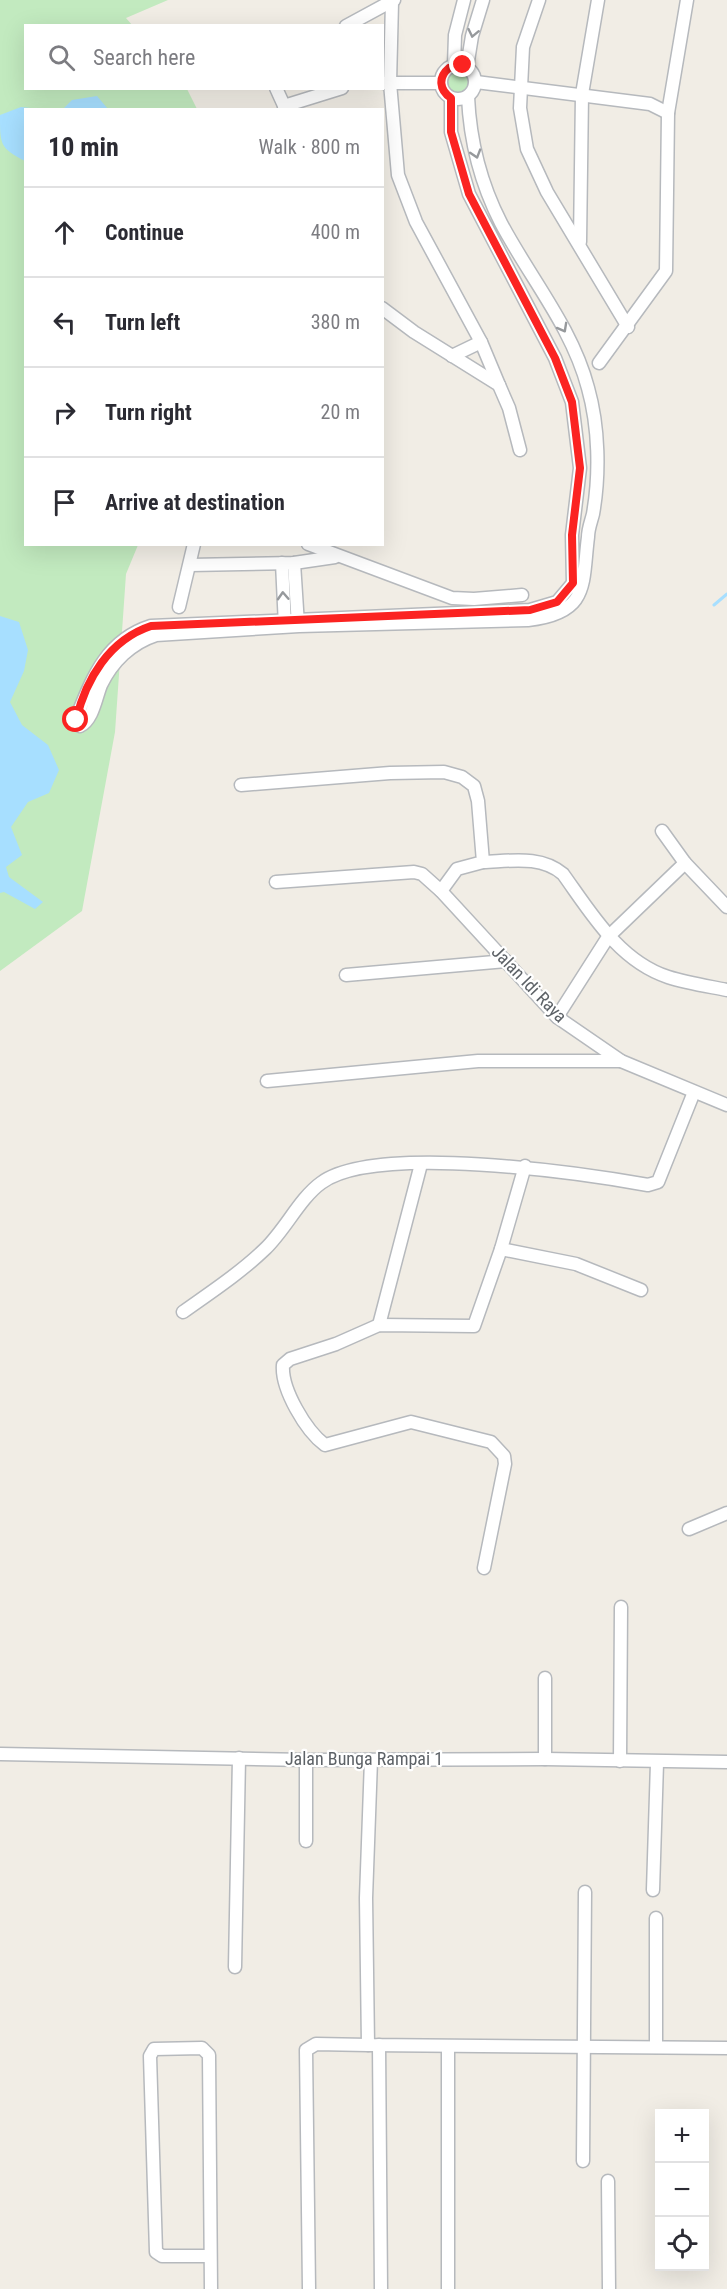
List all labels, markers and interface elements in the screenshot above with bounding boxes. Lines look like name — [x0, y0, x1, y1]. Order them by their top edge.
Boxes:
search box — [24, 24, 384, 90]
one-way arrow — [467, 28, 480, 38]
icon: search — [45, 41, 78, 74]
text: Search here — [93, 45, 195, 70]
route end — [449, 51, 475, 77]
text: 10 min — [48, 132, 119, 162]
text: Walk · 800 m — [259, 135, 360, 159]
one-way arrow — [468, 149, 481, 159]
icon: ahead — [48, 216, 81, 249]
text: Continue — [105, 220, 184, 245]
text: 400 m — [311, 220, 360, 244]
icon: left — [48, 306, 81, 339]
text: Turn left — [105, 310, 180, 335]
text: 380 m — [311, 310, 360, 334]
one-way arrow — [556, 322, 567, 332]
icon: right — [48, 396, 81, 429]
text: Turn right — [105, 400, 192, 425]
text: 20 m — [321, 400, 360, 424]
icon: arrive — [48, 486, 81, 519]
text: Arrive at destination — [105, 490, 285, 515]
one-way arrow — [277, 591, 290, 600]
route start — [62, 706, 88, 732]
street label: Jalan Idi Raya — [488, 941, 571, 1026]
street label: Jalan Bunga Rampai 1 — [285, 1748, 443, 1769]
map controls — [655, 2109, 709, 2271]
button: + — [655, 2109, 709, 2163]
button: − — [655, 2163, 709, 2217]
button: locate — [655, 2217, 709, 2271]

